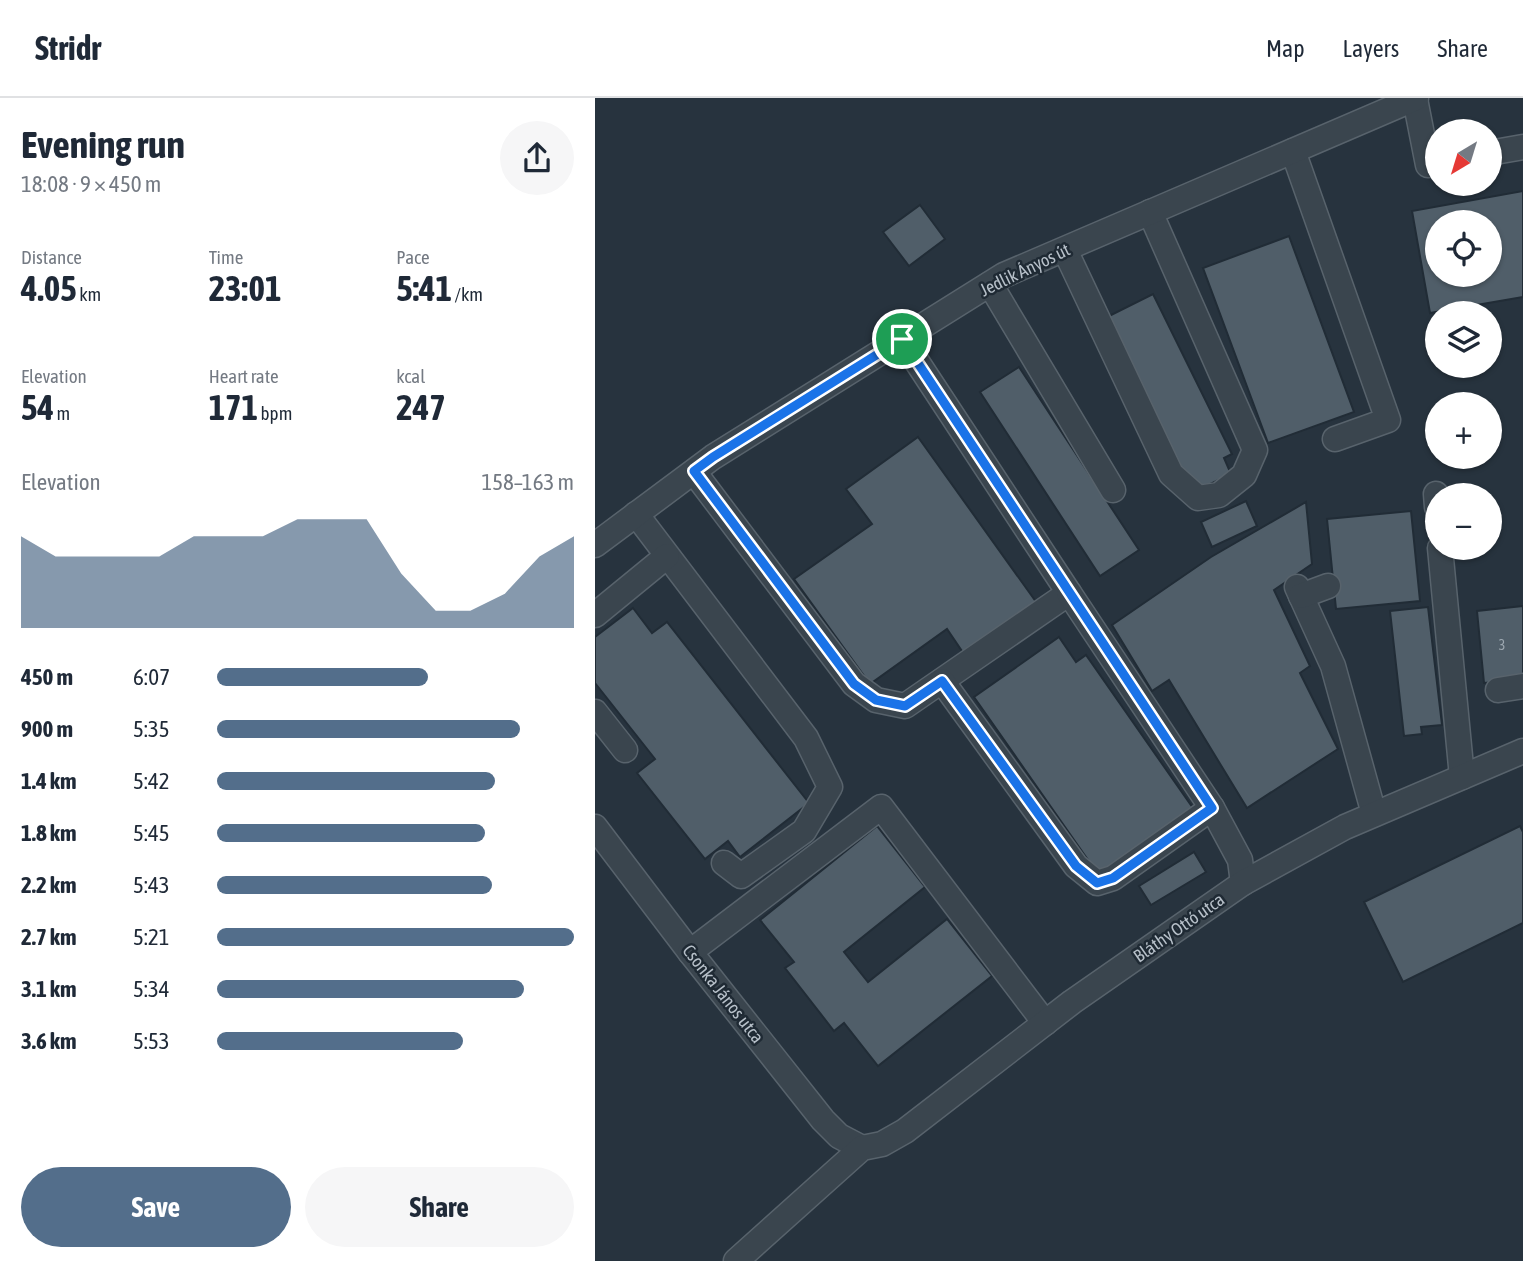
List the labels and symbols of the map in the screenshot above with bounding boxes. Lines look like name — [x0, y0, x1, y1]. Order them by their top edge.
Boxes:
north arrow — [1425, 119, 1501, 196]
street label: Jedlik Ányos út — [976, 239, 1073, 300]
pin — [872, 309, 932, 369]
house number: 3 — [1499, 637, 1505, 653]
street label: Bláthy Ottó utca — [1129, 889, 1228, 967]
street label: Csonka János utca — [678, 940, 768, 1047]

